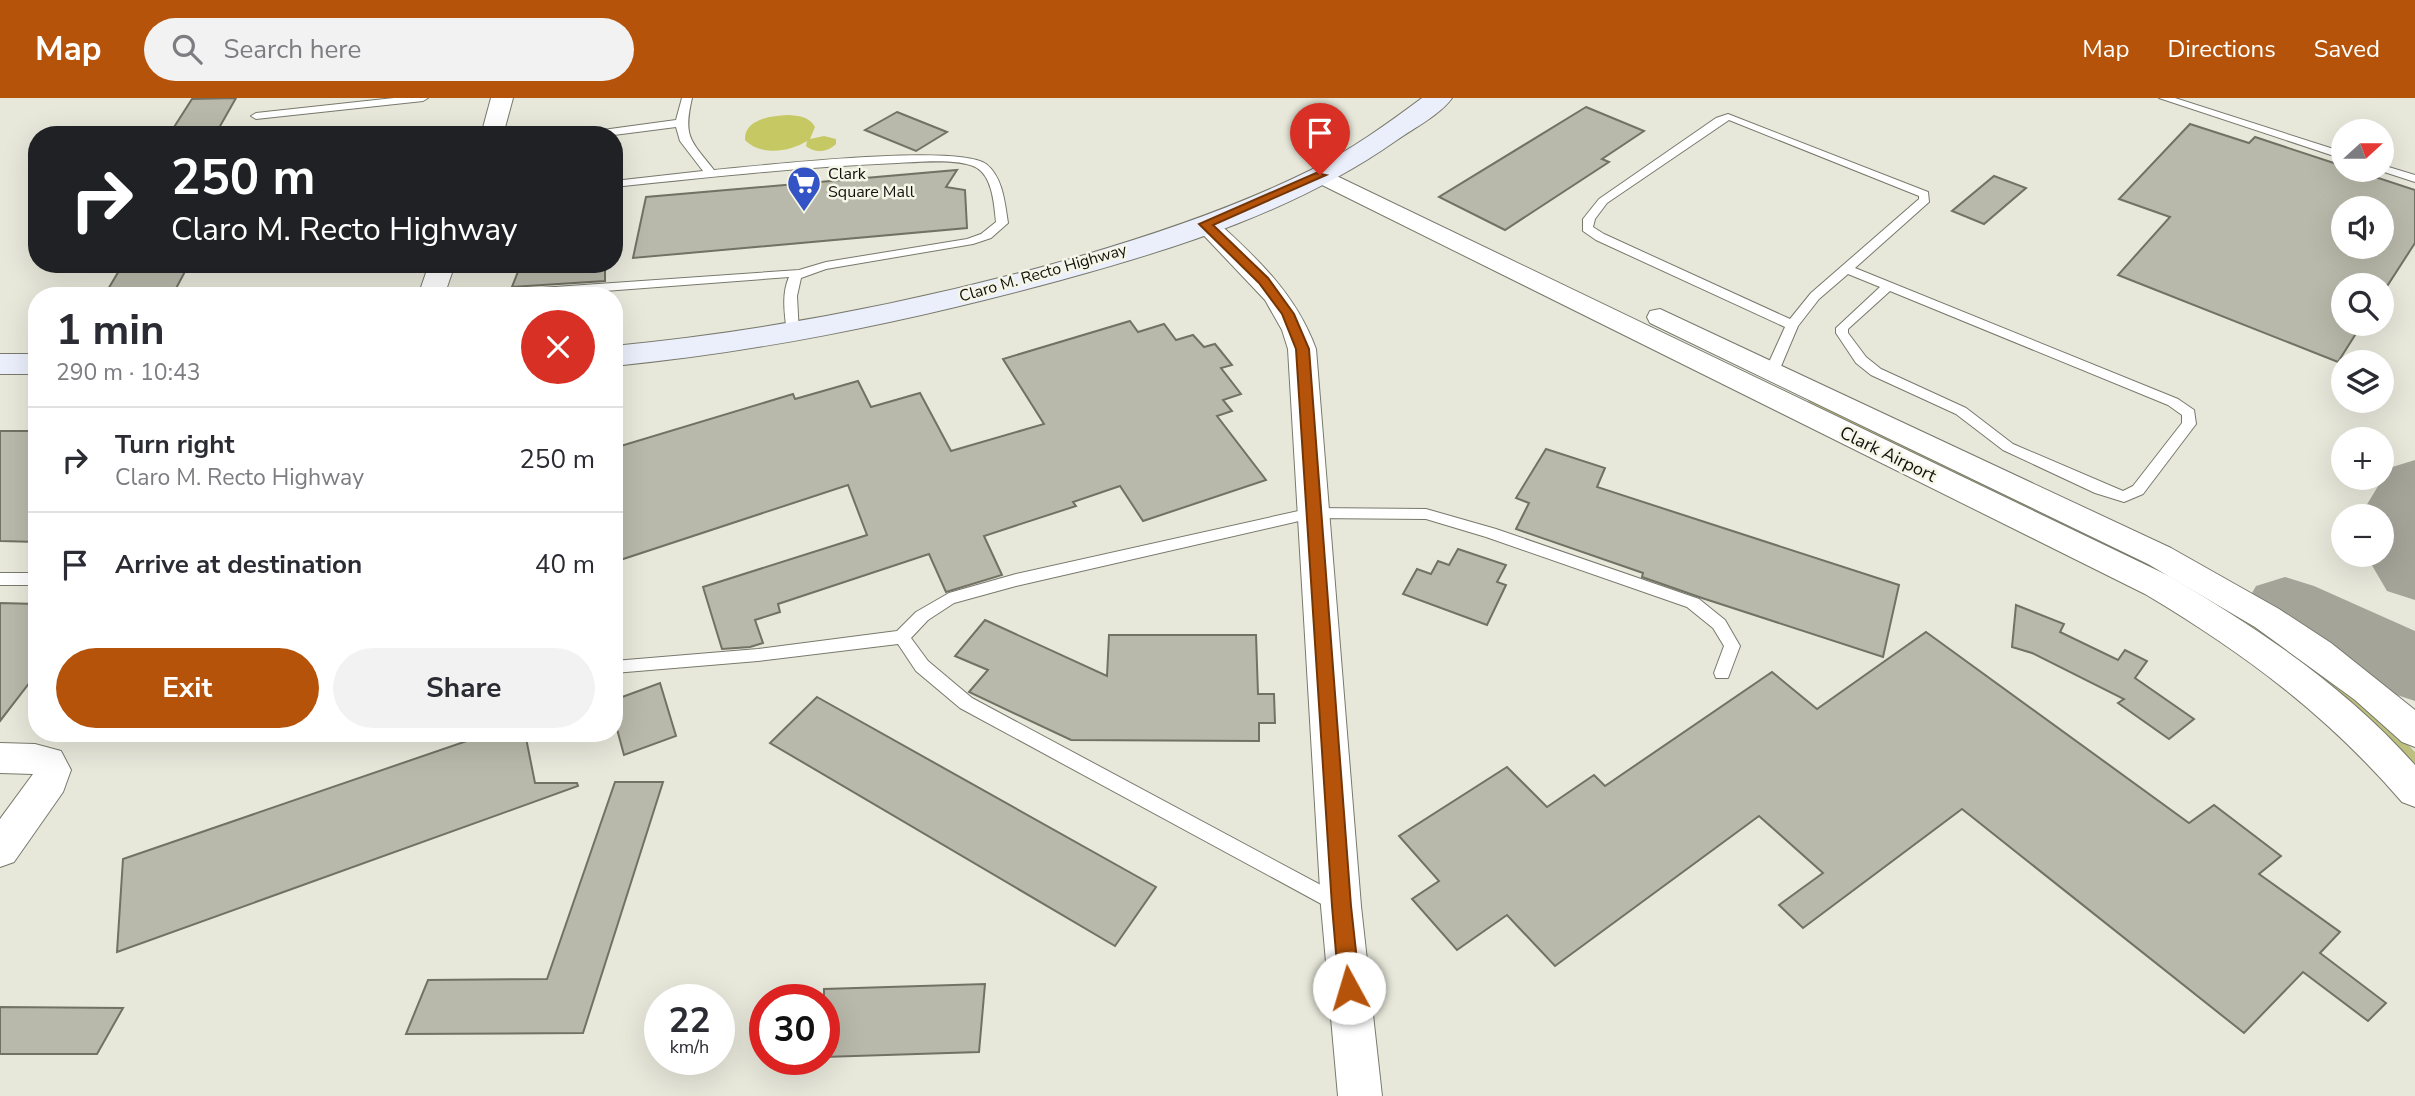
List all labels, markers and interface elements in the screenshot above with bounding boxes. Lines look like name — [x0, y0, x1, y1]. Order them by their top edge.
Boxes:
search box — [144, 18, 634, 81]
text: Map — [35, 27, 102, 72]
icon: search — [168, 30, 206, 68]
text: Search here — [224, 32, 361, 67]
text: Map — [2082, 33, 2129, 65]
text: Directions — [2167, 33, 2276, 65]
text: Saved — [2314, 33, 2380, 65]
pin — [1290, 103, 1350, 175]
icon: arrive — [1301, 114, 1339, 152]
north arrow — [2331, 119, 2394, 182]
map controls — [2331, 119, 2394, 567]
text: 250 m — [171, 144, 315, 211]
icon: right — [56, 154, 147, 245]
place label: Clark Square Mall — [828, 163, 915, 203]
supermarket icon: Clark Square Mall — [785, 164, 823, 213]
button: sound — [2331, 196, 2394, 259]
text: Claro M. Recto Highway — [171, 208, 517, 251]
street label: Claro M. Recto Highway — [957, 238, 1130, 307]
button: search — [2331, 273, 2394, 336]
text: 1 min — [56, 302, 165, 359]
button: close — [521, 310, 595, 384]
button: layers — [2331, 350, 2394, 413]
text: 290 m · 10:43 — [56, 357, 201, 388]
street label: Clark Airport — [1836, 420, 1941, 488]
text: Turn right — [115, 427, 234, 462]
button: + — [2331, 427, 2394, 490]
icon: right — [56, 441, 94, 479]
text: 250 m — [519, 442, 595, 477]
text: Claro M. Recto Highway — [115, 462, 364, 493]
button: − — [2331, 504, 2394, 567]
icon: arrive — [56, 546, 94, 584]
text: Arrive at destination — [115, 547, 362, 582]
text: 40 m — [535, 547, 595, 582]
button: Exit — [56, 648, 319, 728]
button: Share — [333, 648, 595, 728]
position arrow — [1312, 951, 1386, 1025]
speed limit sign: 30 — [749, 984, 840, 1075]
text: 22 — [668, 997, 711, 1044]
text: km/h — [670, 1035, 709, 1059]

